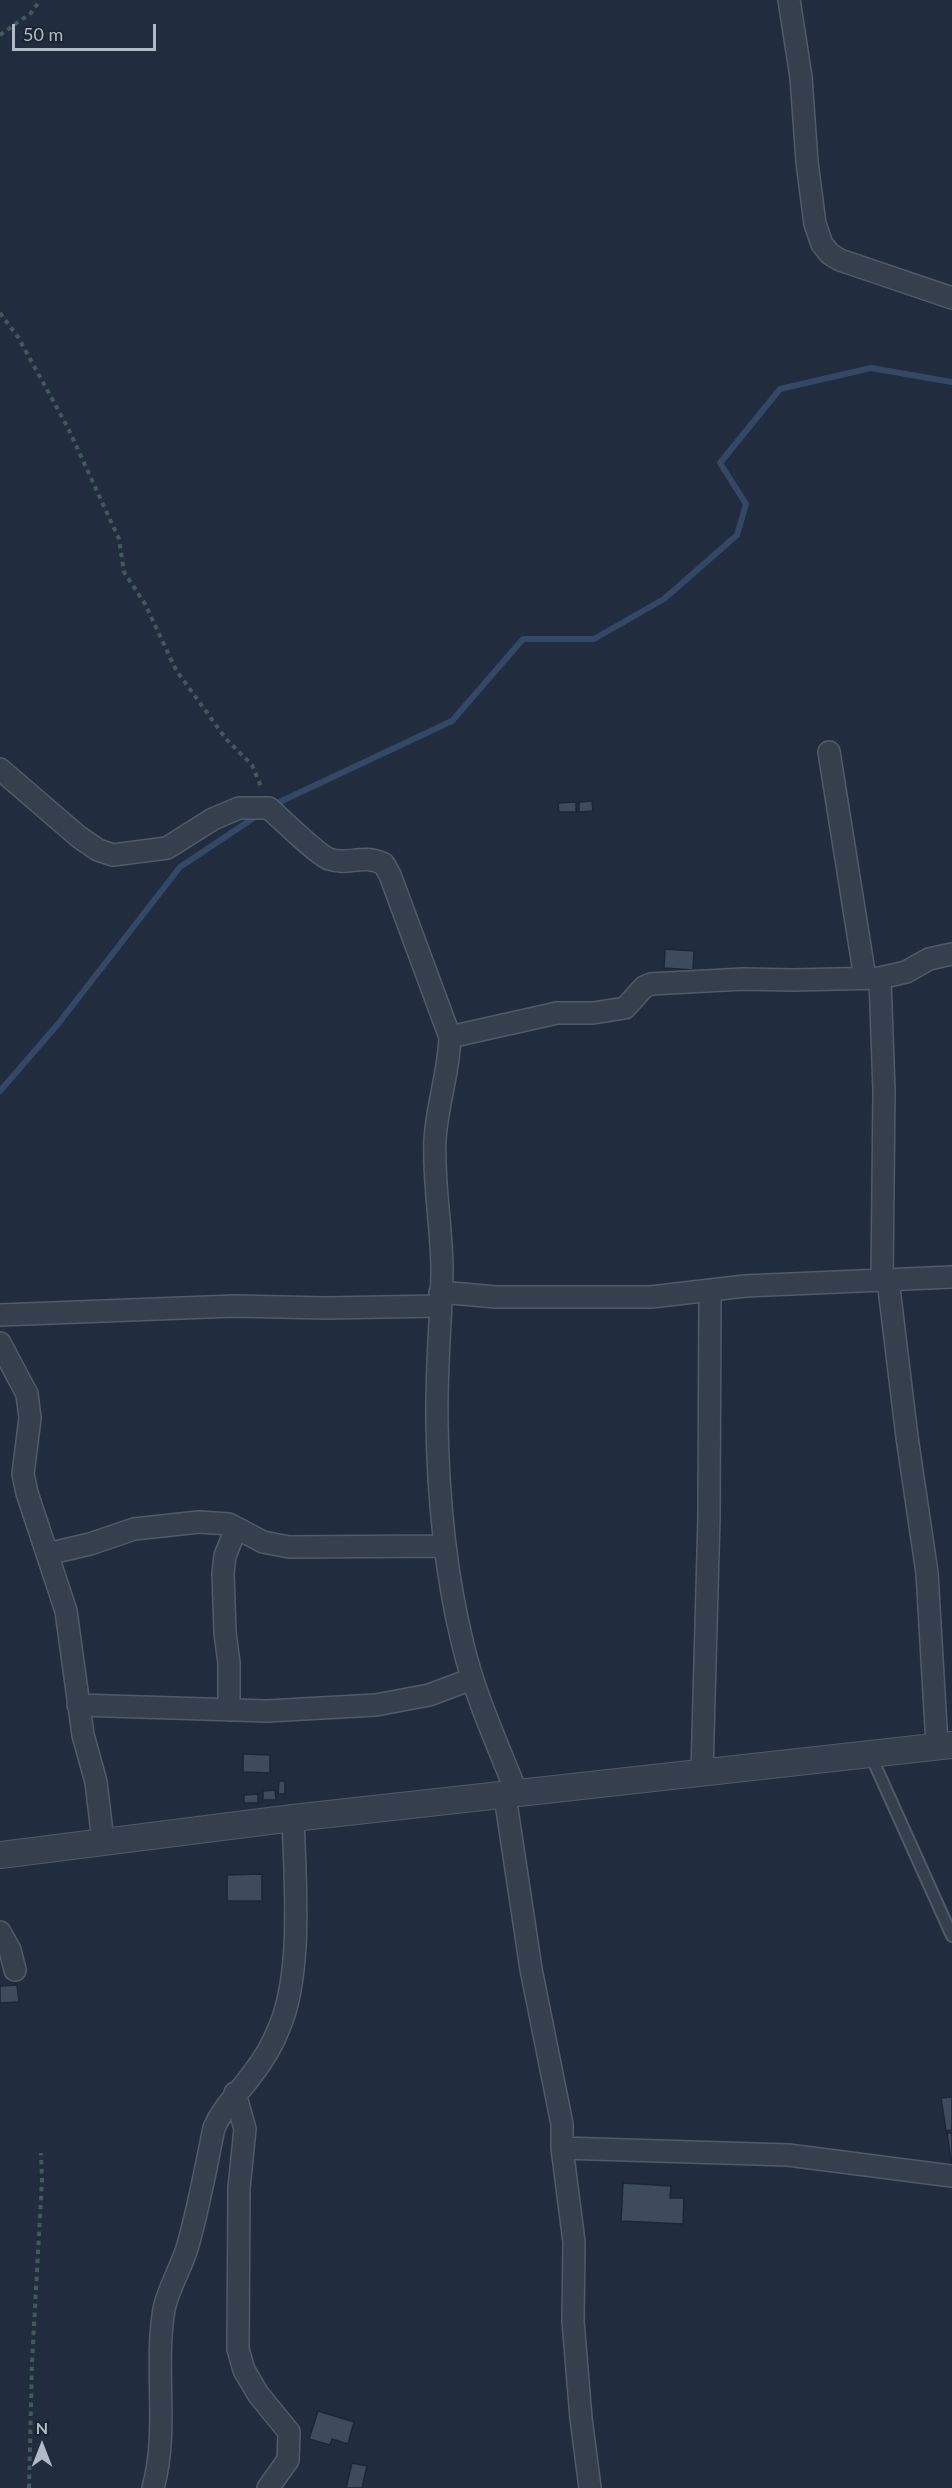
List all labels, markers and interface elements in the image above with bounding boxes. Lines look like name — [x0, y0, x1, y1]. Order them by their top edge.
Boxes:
scale bar — [15, 12, 159, 50]
text: 50 m — [23, 23, 63, 45]
north arrow — [12, 2416, 72, 2476]
text: N — [36, 2418, 48, 2437]

